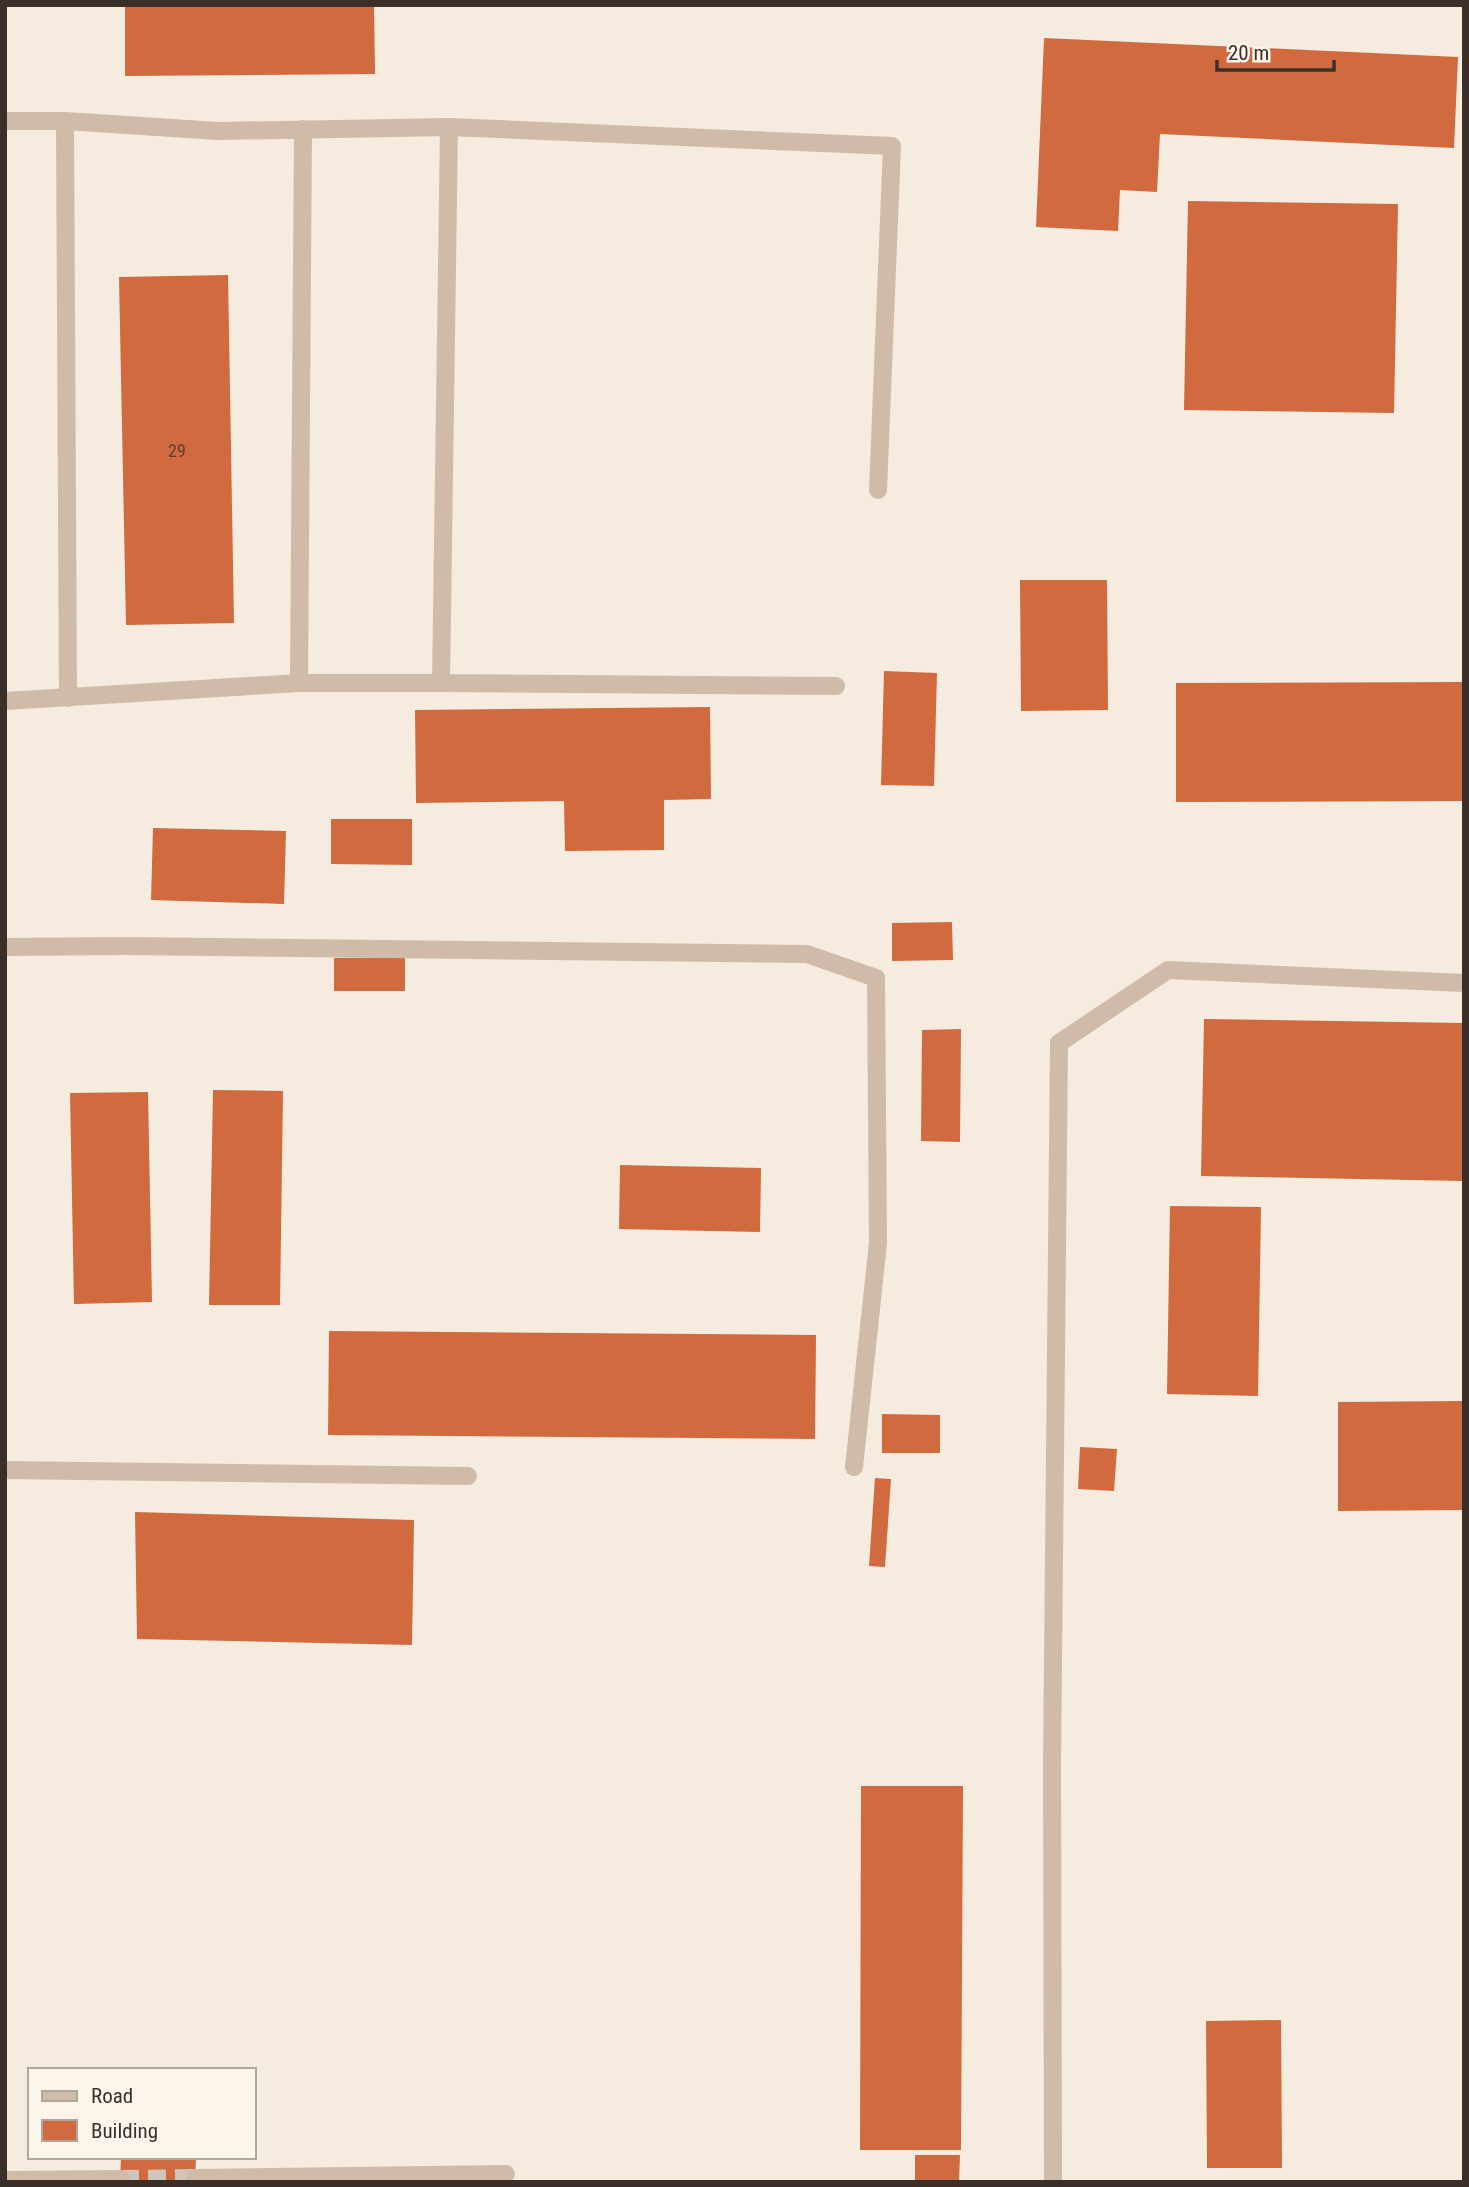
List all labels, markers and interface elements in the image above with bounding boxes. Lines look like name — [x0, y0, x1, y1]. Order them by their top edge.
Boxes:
scale bar — [1217, 28, 1334, 72]
text: 20 m — [1228, 41, 1269, 65]
house number: 29 — [168, 440, 186, 461]
legend — [28, 2068, 256, 2159]
text: Road — [91, 2084, 133, 2108]
text: Building — [91, 2119, 158, 2143]

